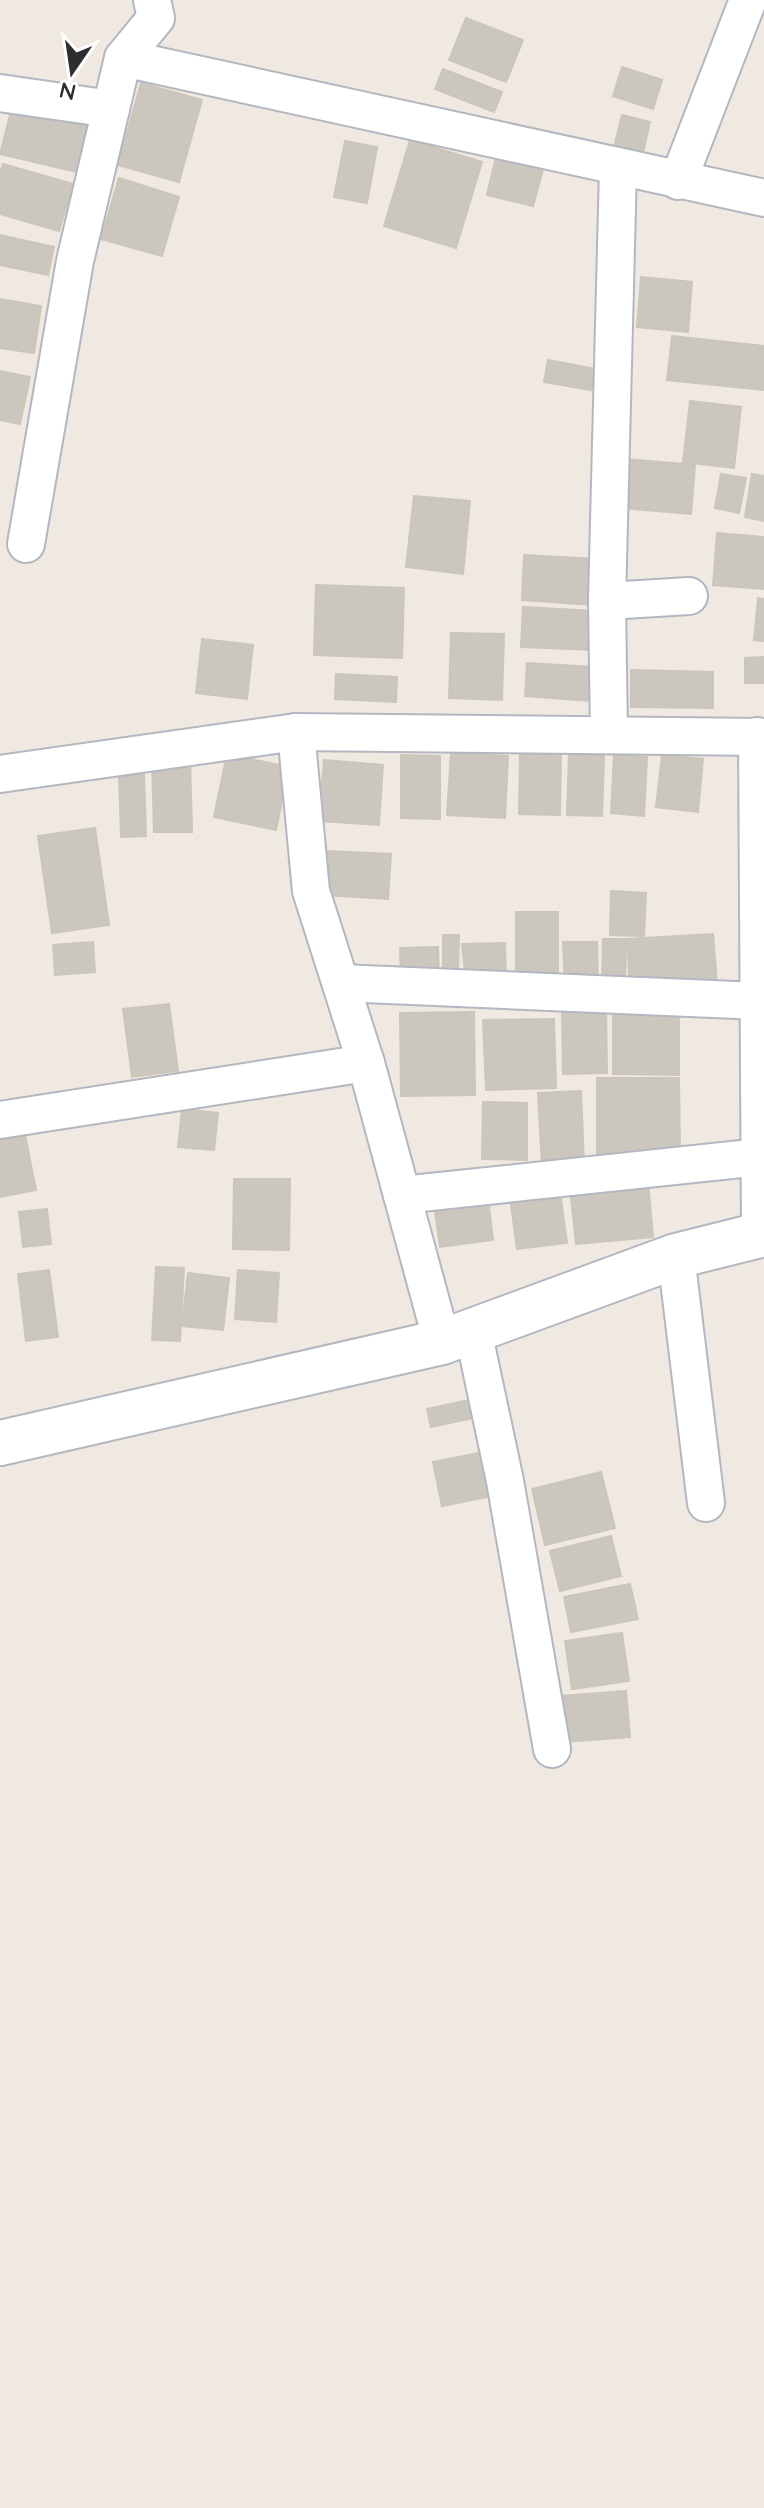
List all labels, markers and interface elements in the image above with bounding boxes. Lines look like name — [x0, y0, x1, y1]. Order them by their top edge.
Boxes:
north arrow — [32, 32, 112, 112]
text: N — [56, 76, 79, 107]

